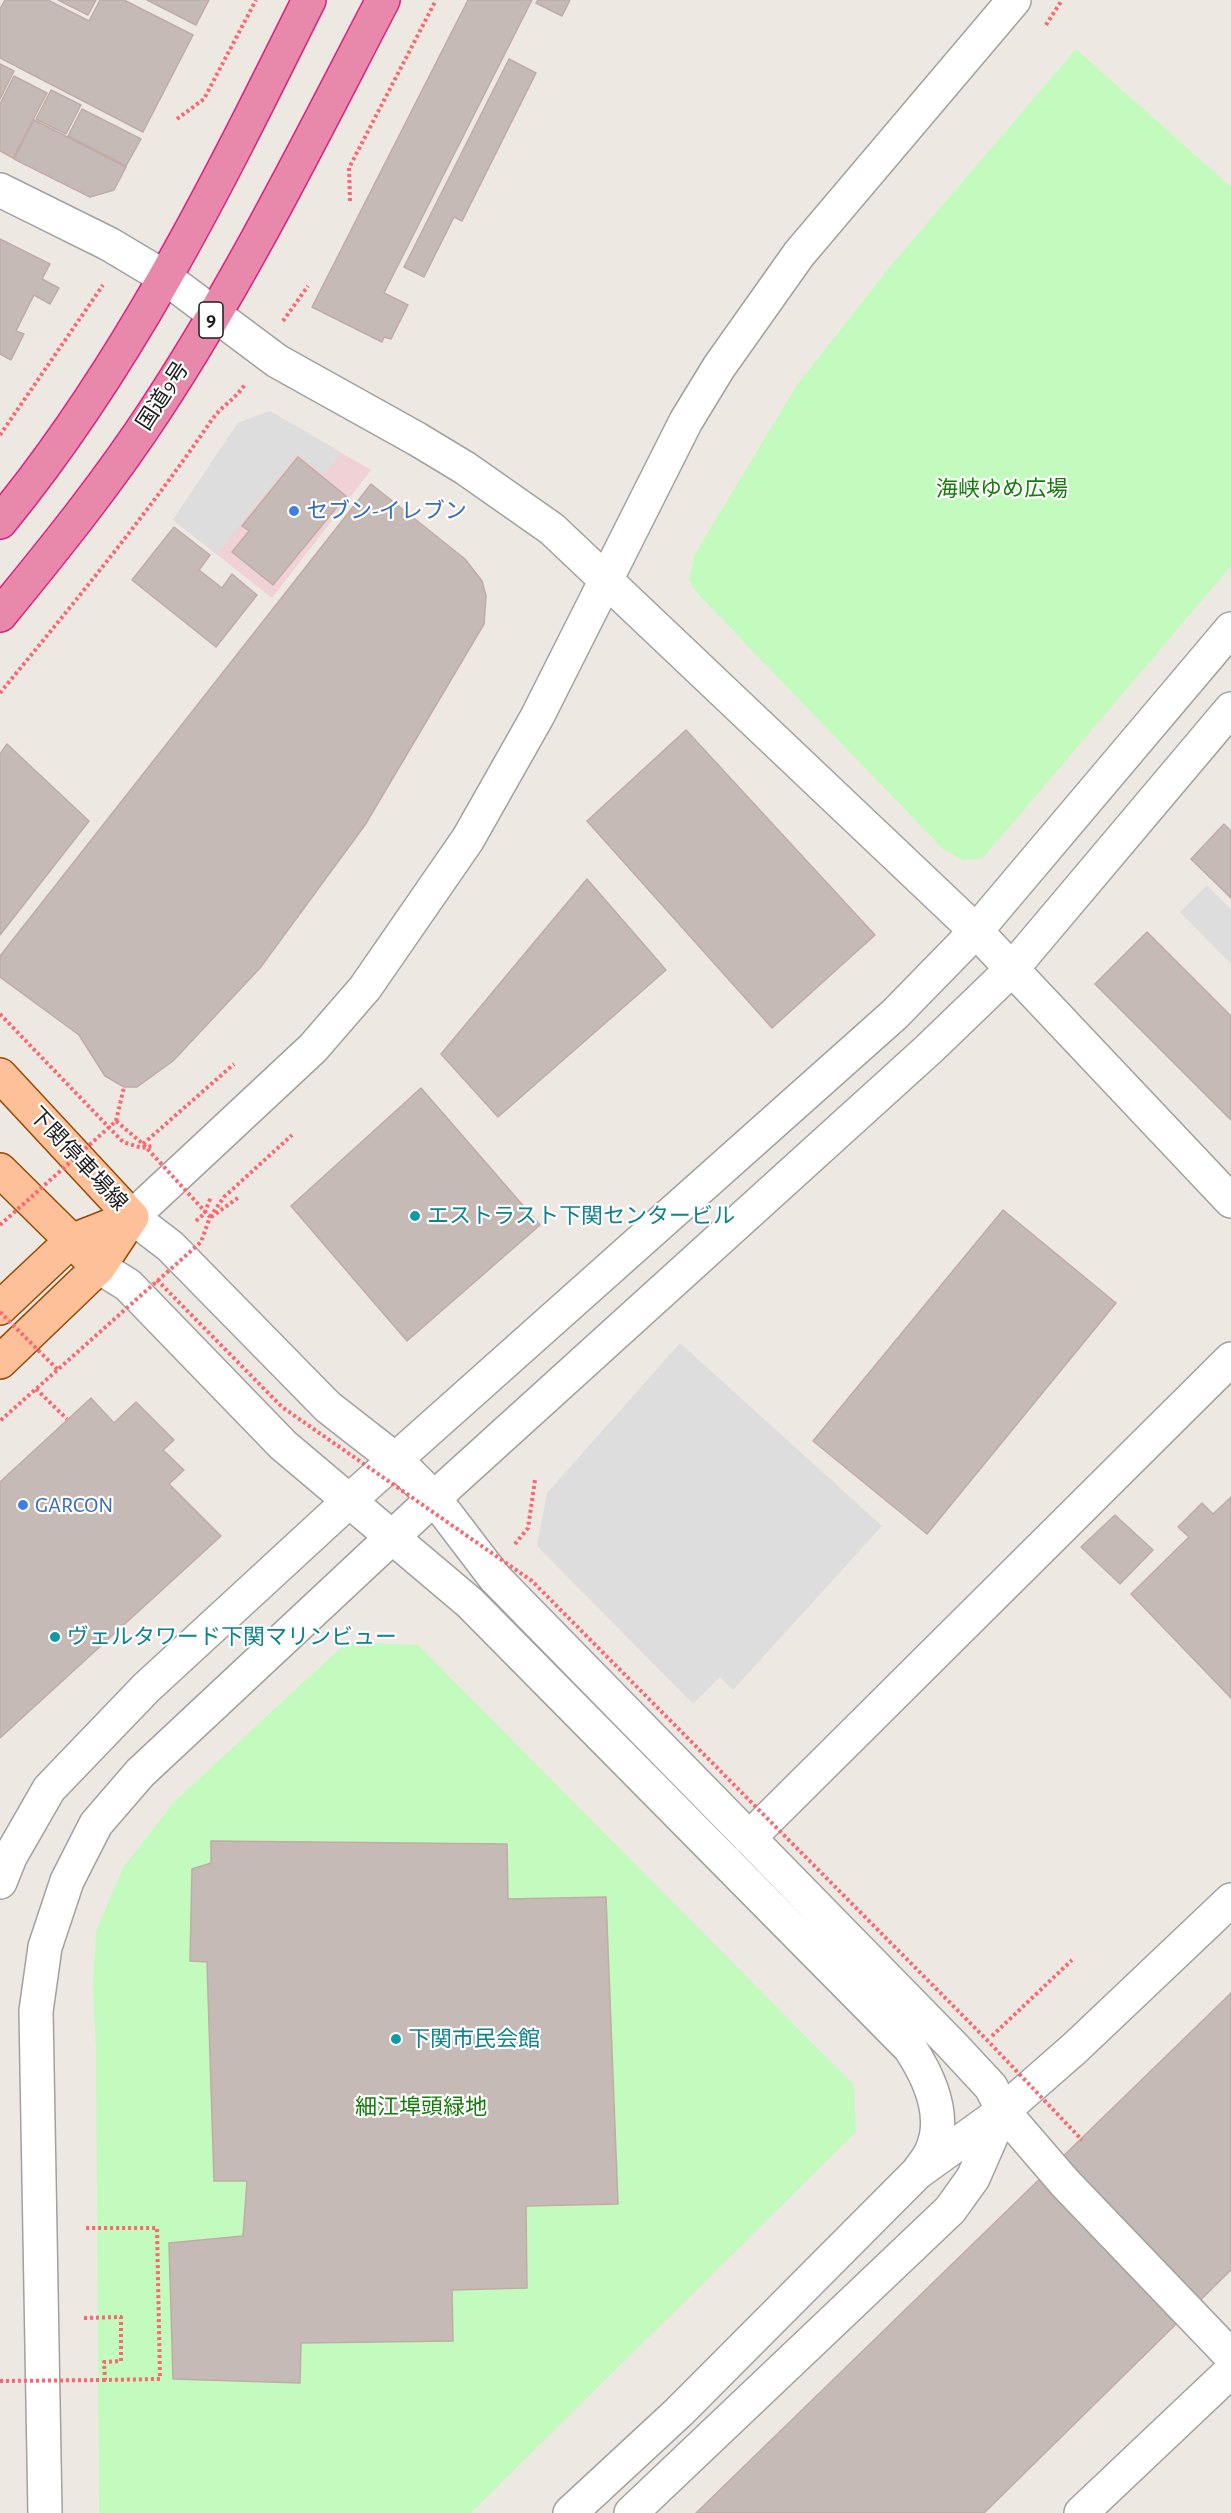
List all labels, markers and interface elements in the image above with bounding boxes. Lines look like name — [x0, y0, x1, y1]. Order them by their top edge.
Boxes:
road number: 9 — [199, 302, 223, 338]
street label: 国道9号 — [131, 357, 195, 435]
park label: 海峡ゆめ広場 — [936, 476, 1068, 502]
place label: セブン-イレブン — [306, 498, 467, 524]
marker: セブン-イレブン — [287, 504, 301, 518]
street label: 下関停車場線 — [23, 1102, 133, 1216]
place label: エストラスト下関センタービル — [427, 1203, 735, 1229]
marker: エストラスト下関センタービル — [408, 1209, 422, 1223]
place label: GARCON — [35, 1492, 113, 1518]
marker: GARCON — [16, 1498, 30, 1512]
place label: ヴェルタワード下関マリンビュー — [67, 1624, 397, 1650]
marker: ヴェルタワード下関マリンビュー — [48, 1630, 62, 1644]
place label: 下関市民会館 — [408, 2026, 540, 2052]
marker: 下関市民会館 — [389, 2032, 403, 2046]
park label: 細江埠頭緑地 — [355, 2094, 487, 2120]

